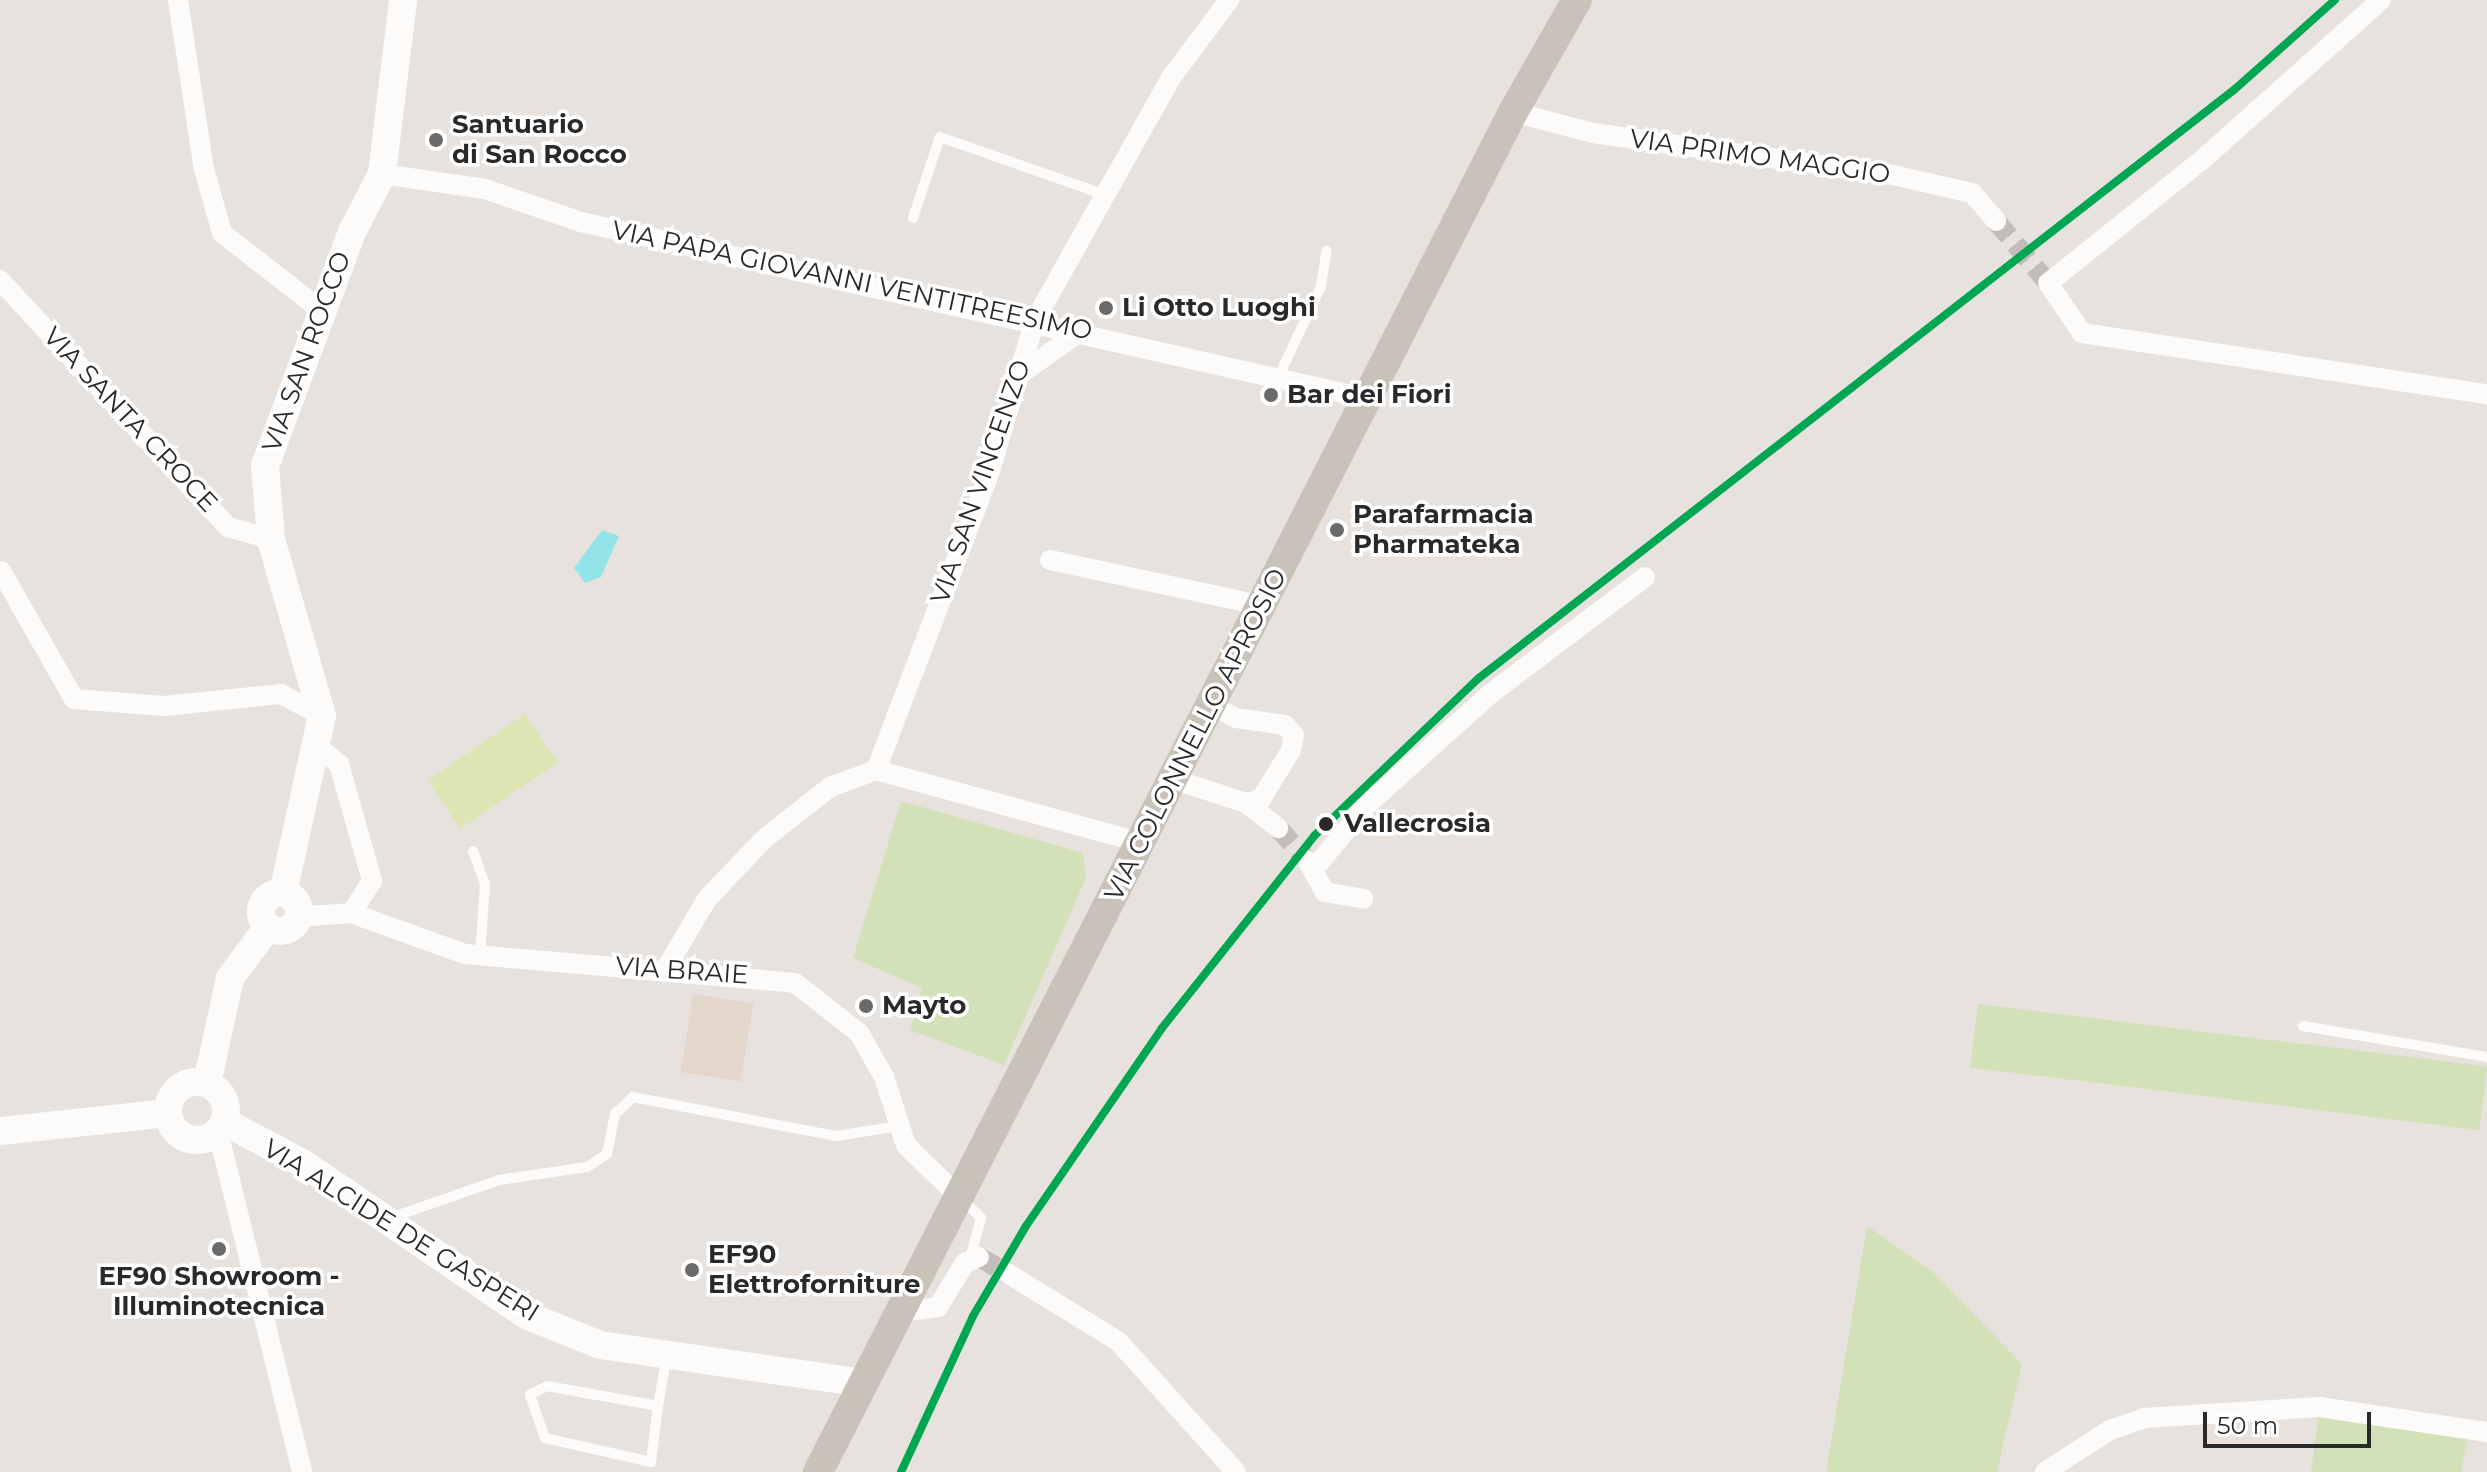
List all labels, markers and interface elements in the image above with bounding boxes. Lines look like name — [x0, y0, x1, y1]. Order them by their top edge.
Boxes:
place label: Santuario di San Rocco — [452, 109, 627, 170]
street label: VIA PRIMO MAGGIO — [1628, 123, 1892, 191]
marker: Santuario di San Rocco — [427, 131, 445, 149]
street label: VIA PAPA GIOVANNI VENTITREESIMO — [609, 215, 1095, 347]
street label: VIA SAN ROCCO — [256, 247, 358, 457]
place label: Li Otto Luoghi — [1122, 292, 1316, 324]
marker: Li Otto Luoghi — [1097, 299, 1115, 317]
street label: VIA SANTA CROCE — [36, 321, 224, 519]
street label: VIA SAN VINCENZO — [925, 356, 1037, 608]
place label: Bar dei Fiori — [1287, 379, 1451, 411]
marker: Bar dei Fiori — [1262, 386, 1280, 404]
place label: Parafarmacia Pharmateka — [1353, 499, 1533, 560]
marker: Parafarmacia Pharmateka — [1328, 521, 1346, 539]
street label: VIA COLONNELLO APROSIO — [1098, 564, 1294, 906]
place label: Vallecrosia — [1344, 808, 1491, 840]
marker: Vallecrosia — [1315, 813, 1337, 835]
street label: VIA BRAIE — [614, 951, 750, 991]
place label: Mayto — [882, 990, 966, 1022]
marker: Mayto — [857, 997, 875, 1015]
street label: VIA ALCIDE DE GASPERI — [257, 1133, 545, 1329]
place label: EF90 Elettroforniture — [708, 1239, 920, 1300]
marker: EF90 Showroom - Illuminotecnica — [210, 1240, 228, 1258]
place label: EF90 Showroom - Illuminotecnica — [98, 1261, 340, 1322]
marker: EF90 Elettroforniture — [683, 1261, 701, 1279]
scale bar — [2207, 1396, 2375, 1446]
text: 50 m — [2217, 1411, 2278, 1440]

